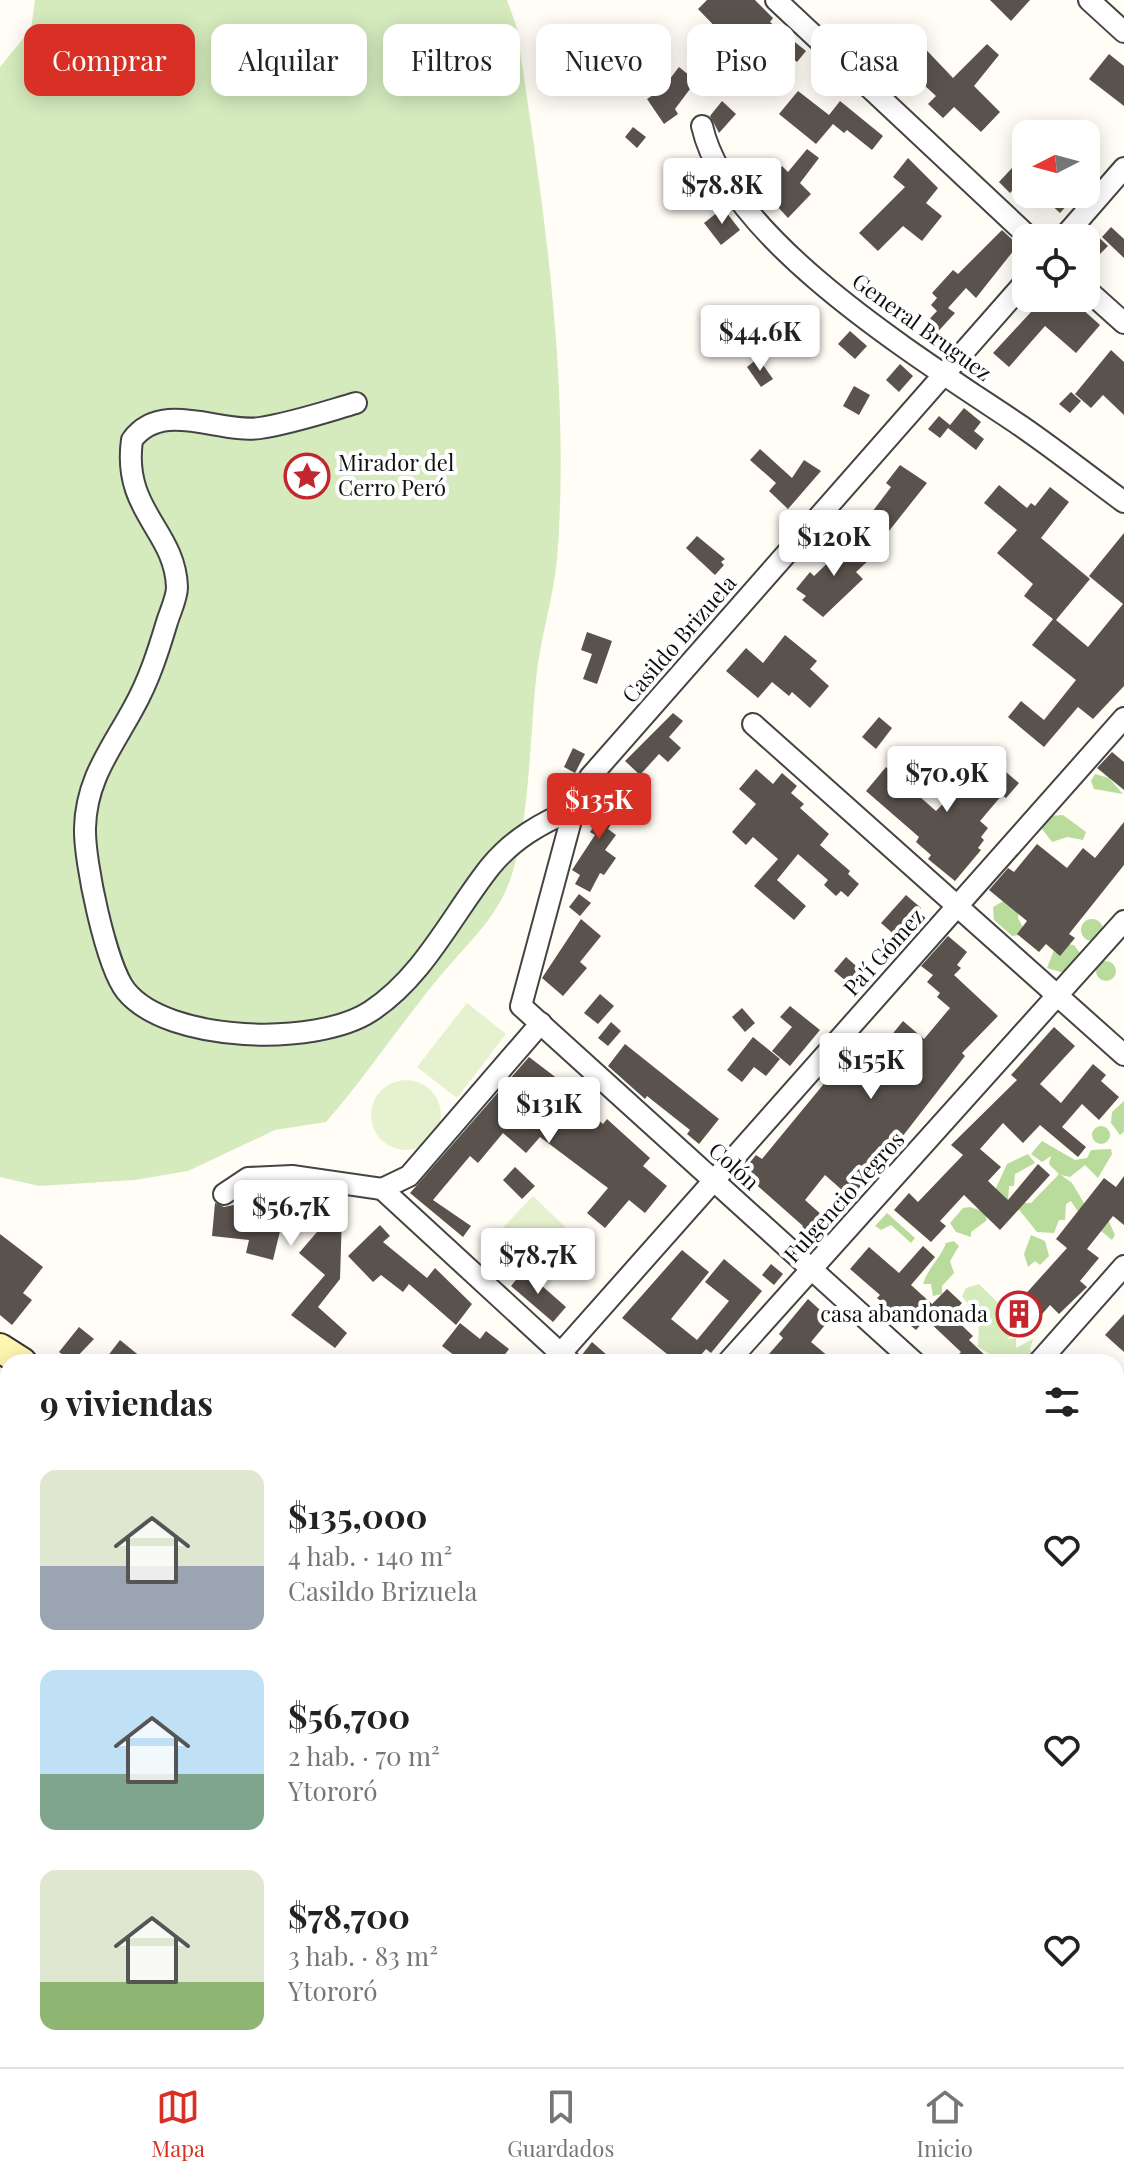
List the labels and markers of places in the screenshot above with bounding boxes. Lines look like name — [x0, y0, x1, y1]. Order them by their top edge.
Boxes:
pin: $78.8K — [657, 158, 787, 226]
pin: $44.6K — [695, 305, 825, 373]
place label: Mirador del Cerro Peró — [338, 447, 454, 502]
place icon: Mirador del Cerro Peró — [283, 452, 331, 500]
pin: $120K — [778, 510, 890, 578]
pin: $70.9K — [882, 746, 1012, 814]
pin: $135K — [543, 773, 655, 841]
pin: $155K — [815, 1033, 927, 1101]
pin: $131K — [493, 1077, 605, 1145]
pin: $56.7K — [226, 1180, 356, 1248]
pin: $78.7K — [473, 1228, 603, 1296]
building icon: casa abandonada — [995, 1290, 1043, 1338]
place label: casa abandonada — [820, 1298, 988, 1328]

